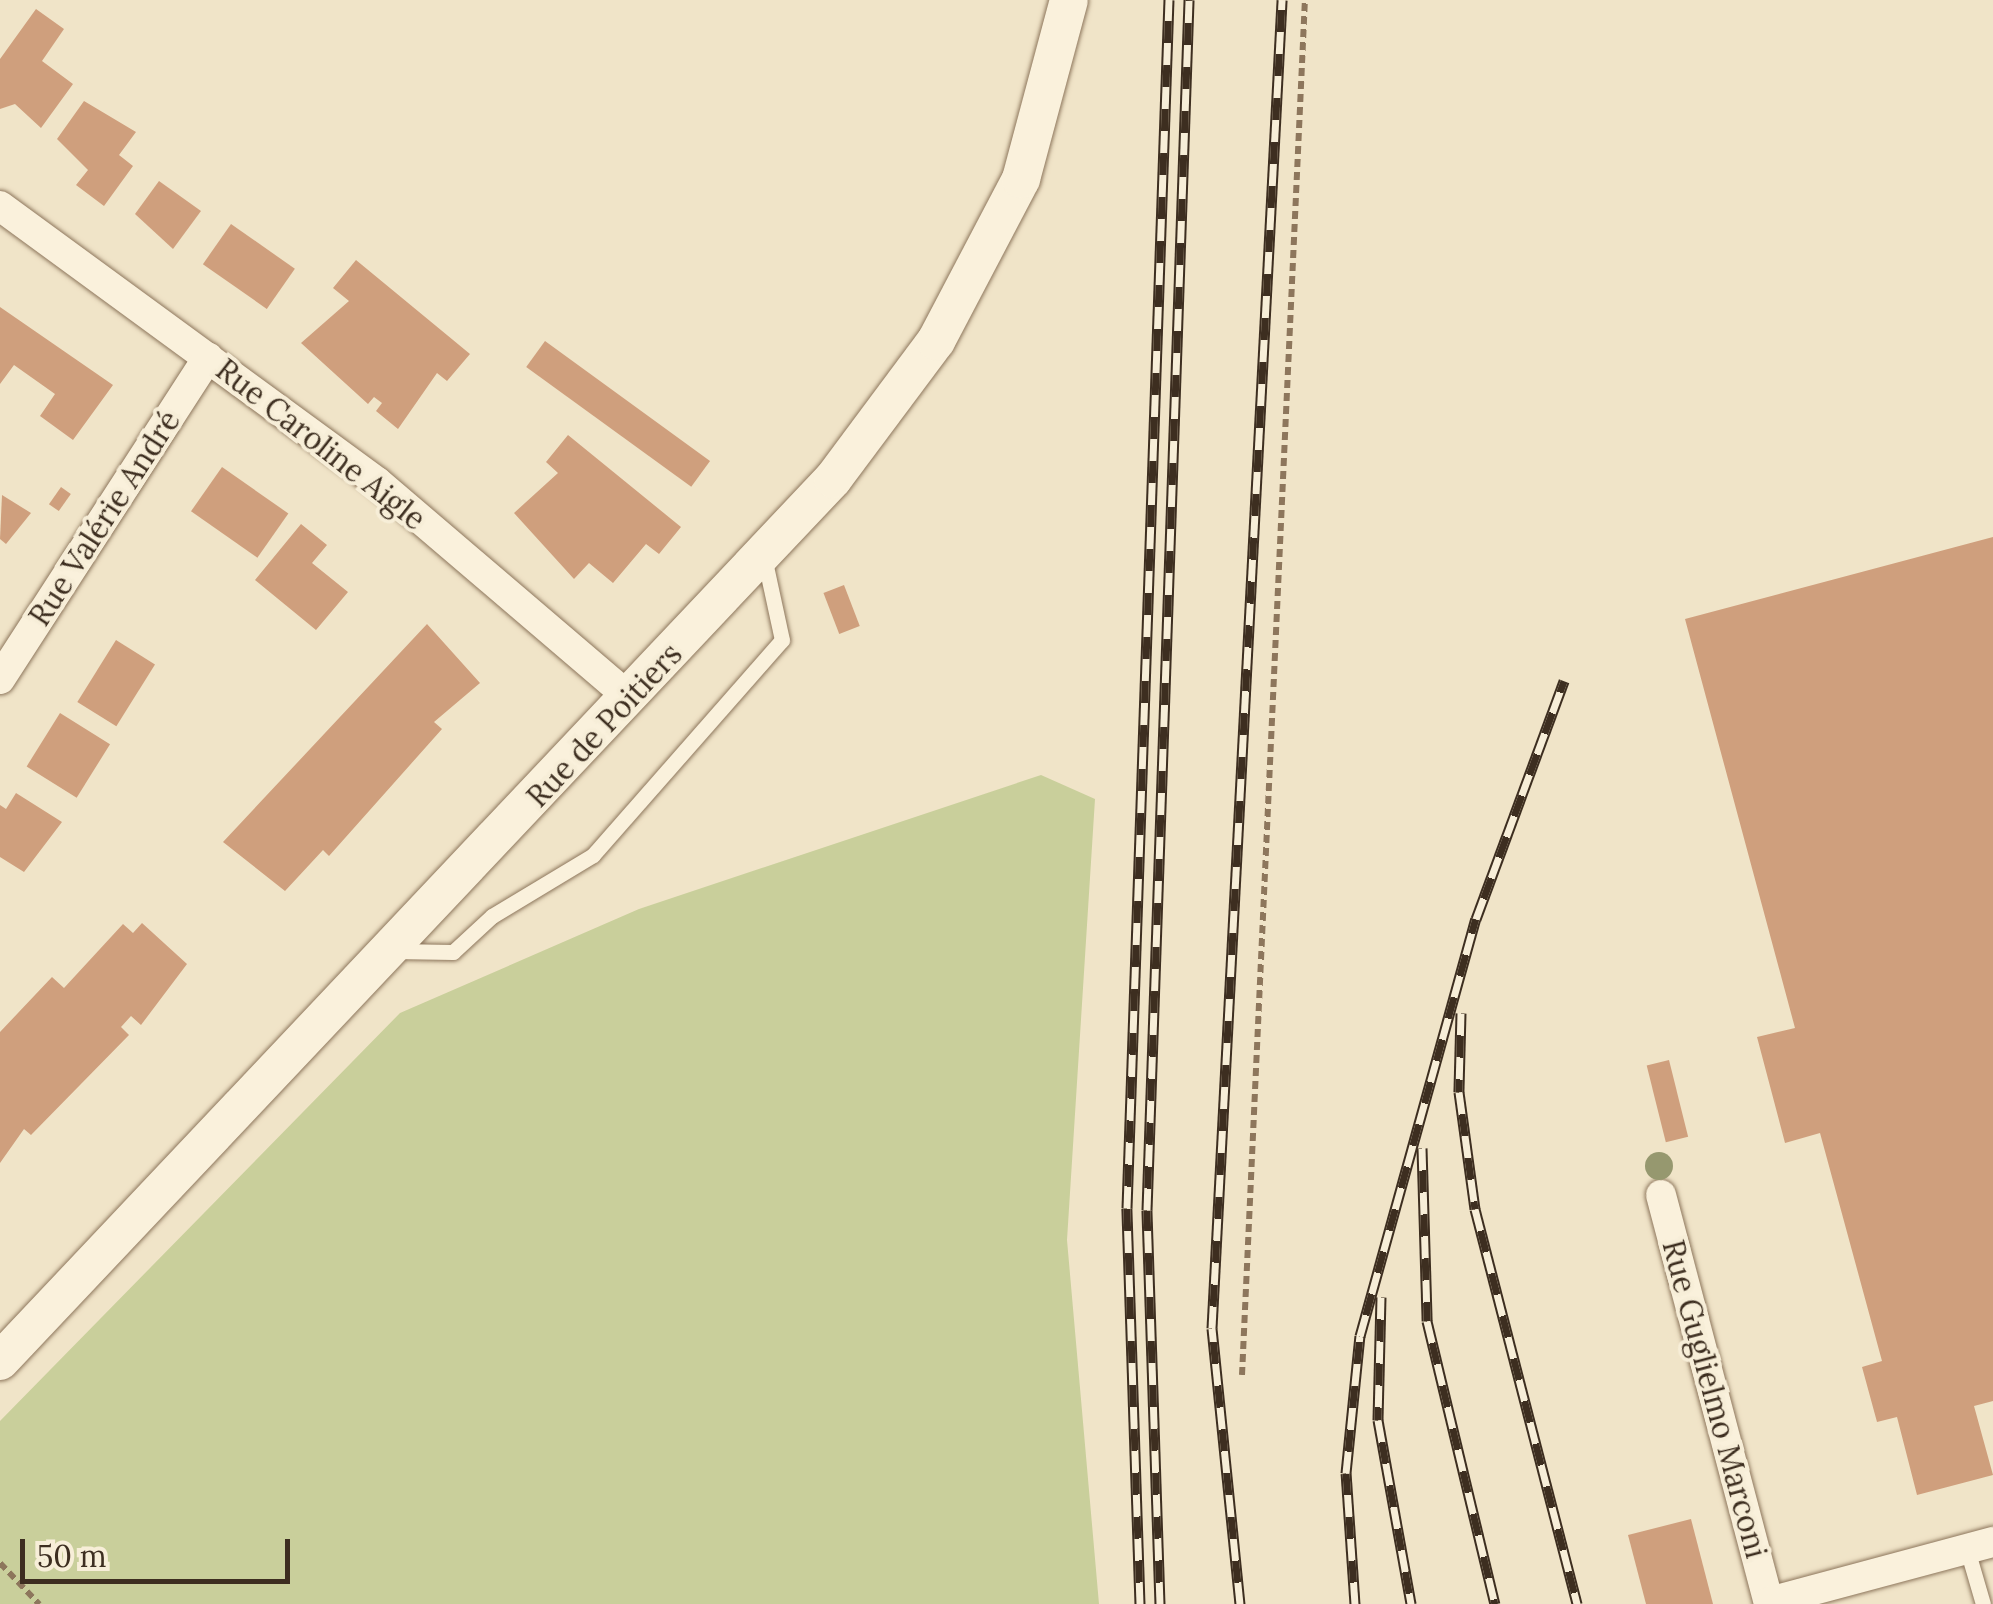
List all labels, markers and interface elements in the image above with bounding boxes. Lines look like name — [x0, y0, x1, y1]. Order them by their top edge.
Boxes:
street label: Rue Caroline Aigle — [209, 351, 433, 537]
street label: Rue Valérie André — [21, 404, 187, 632]
street label: Rue de Poitiers — [519, 636, 689, 814]
street label: Rue Guglielmo Marconi — [1655, 1236, 1775, 1562]
scale bar — [25, 1519, 295, 1581]
text: 50 m — [37, 1537, 107, 1575]

